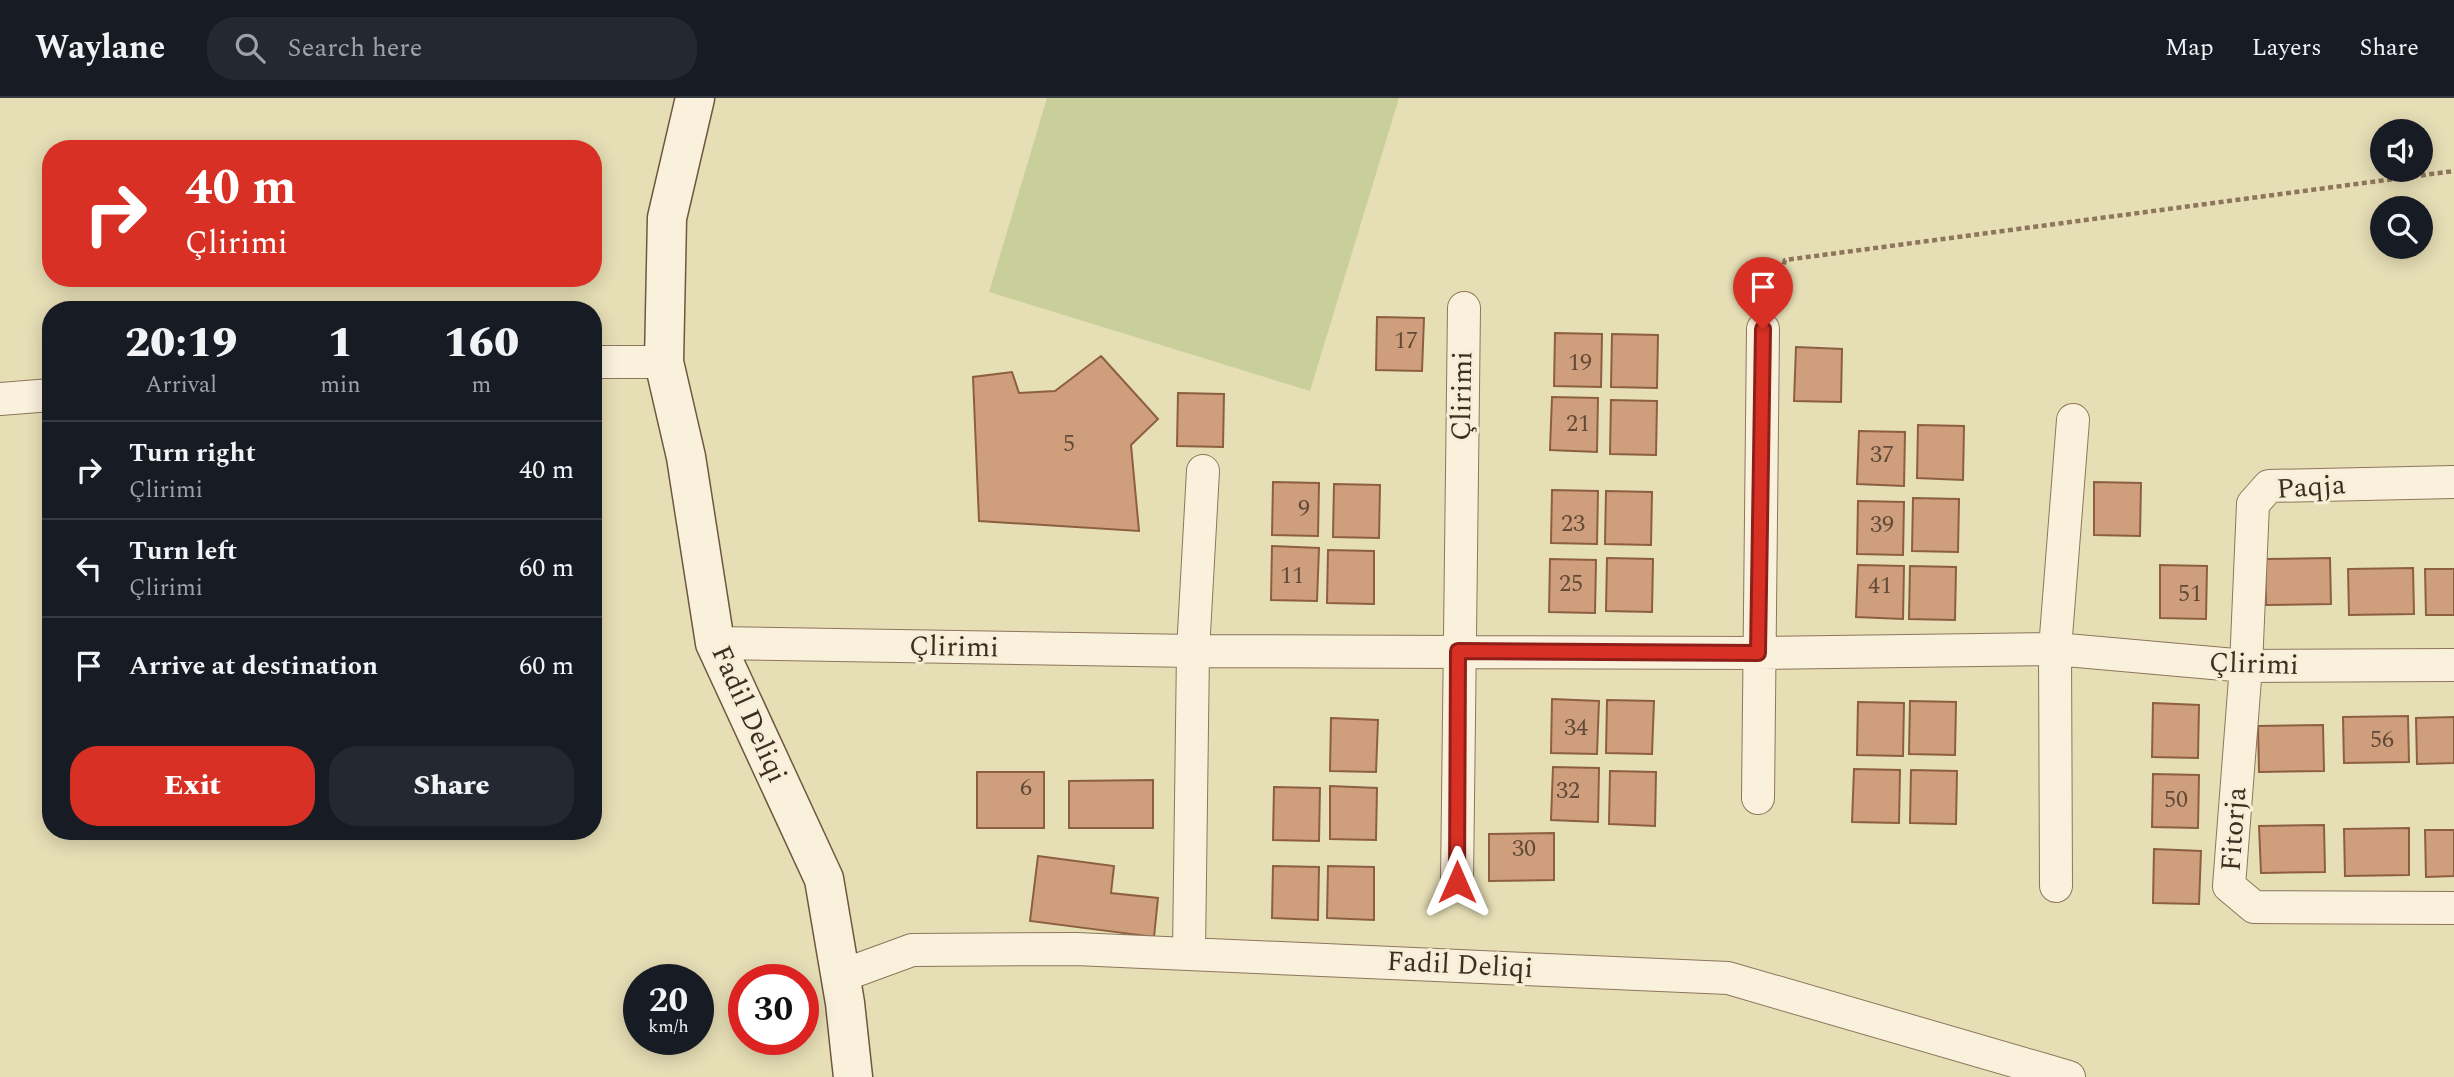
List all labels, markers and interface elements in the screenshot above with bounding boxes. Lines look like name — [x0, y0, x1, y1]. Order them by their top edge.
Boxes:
search box — [207, 17, 697, 80]
text: Waylane — [35, 23, 165, 73]
text: Search here — [287, 28, 422, 68]
icon: search — [231, 29, 269, 67]
text: Map — [2165, 30, 2214, 66]
text: Layers — [2252, 30, 2322, 66]
text: Share — [2360, 30, 2419, 66]
map controls — [2370, 119, 2433, 259]
button: sound — [2370, 119, 2433, 182]
text: 40 m — [185, 151, 296, 226]
icon: right — [70, 168, 161, 259]
button: search — [2370, 196, 2433, 259]
text: Çlirimi — [185, 219, 288, 268]
pin — [1733, 257, 1793, 329]
icon: arrive — [1744, 268, 1782, 306]
text: 20:19 — [125, 312, 237, 375]
text: 1 — [328, 312, 353, 375]
text: 160 — [443, 312, 519, 375]
house number: 17 — [1394, 323, 1418, 359]
house number: 19 — [1568, 345, 1592, 381]
street label: Çlirimi — [1440, 351, 1484, 441]
text: Arrival — [145, 368, 217, 403]
text: min — [320, 368, 361, 403]
text: m — [471, 368, 491, 403]
house number: 21 — [1566, 406, 1590, 442]
house number: 5 — [1063, 426, 1075, 462]
text: Turn right — [129, 433, 256, 473]
house number: 37 — [1870, 437, 1894, 473]
text: 40 m — [519, 450, 574, 490]
icon: right — [70, 451, 108, 489]
street label: Paqja — [2275, 463, 2347, 511]
text: Çlirimi — [129, 473, 203, 508]
house number: 9 — [1298, 491, 1310, 527]
house number: 23 — [1561, 506, 1585, 542]
house number: 39 — [1870, 507, 1894, 543]
text: Turn left — [129, 531, 237, 571]
text: 60 m — [519, 548, 574, 588]
icon: left — [70, 549, 108, 587]
house number: 11 — [1280, 558, 1304, 594]
house number: 25 — [1559, 566, 1583, 602]
house number: 41 — [1868, 568, 1892, 604]
text: Çlirimi — [129, 571, 203, 606]
house number: 51 — [2178, 576, 2202, 612]
street label: Çlirimi — [909, 625, 999, 669]
street label: Fadil Deliqi — [700, 638, 798, 790]
street label: Çlirimi — [2208, 641, 2300, 687]
text: Arrive at destination — [129, 646, 378, 686]
text: 60 m — [519, 646, 574, 686]
icon: arrive — [70, 647, 108, 685]
house number: 34 — [1564, 710, 1588, 746]
house number: 56 — [2370, 722, 2394, 758]
button: Exit — [70, 746, 315, 826]
button: Share — [329, 746, 574, 826]
house number: 6 — [1020, 770, 1032, 806]
house number: 32 — [1556, 773, 1580, 809]
house number: 50 — [2164, 782, 2188, 818]
street label: Fitorja — [2210, 785, 2258, 873]
house number: 30 — [1512, 831, 1536, 867]
position arrow — [1420, 845, 1494, 919]
street label: Fadil Deliqi — [1386, 940, 1534, 990]
speed limit sign: 30 — [728, 964, 819, 1055]
text: 20 — [649, 974, 688, 1027]
text: km/h — [648, 1013, 689, 1040]

